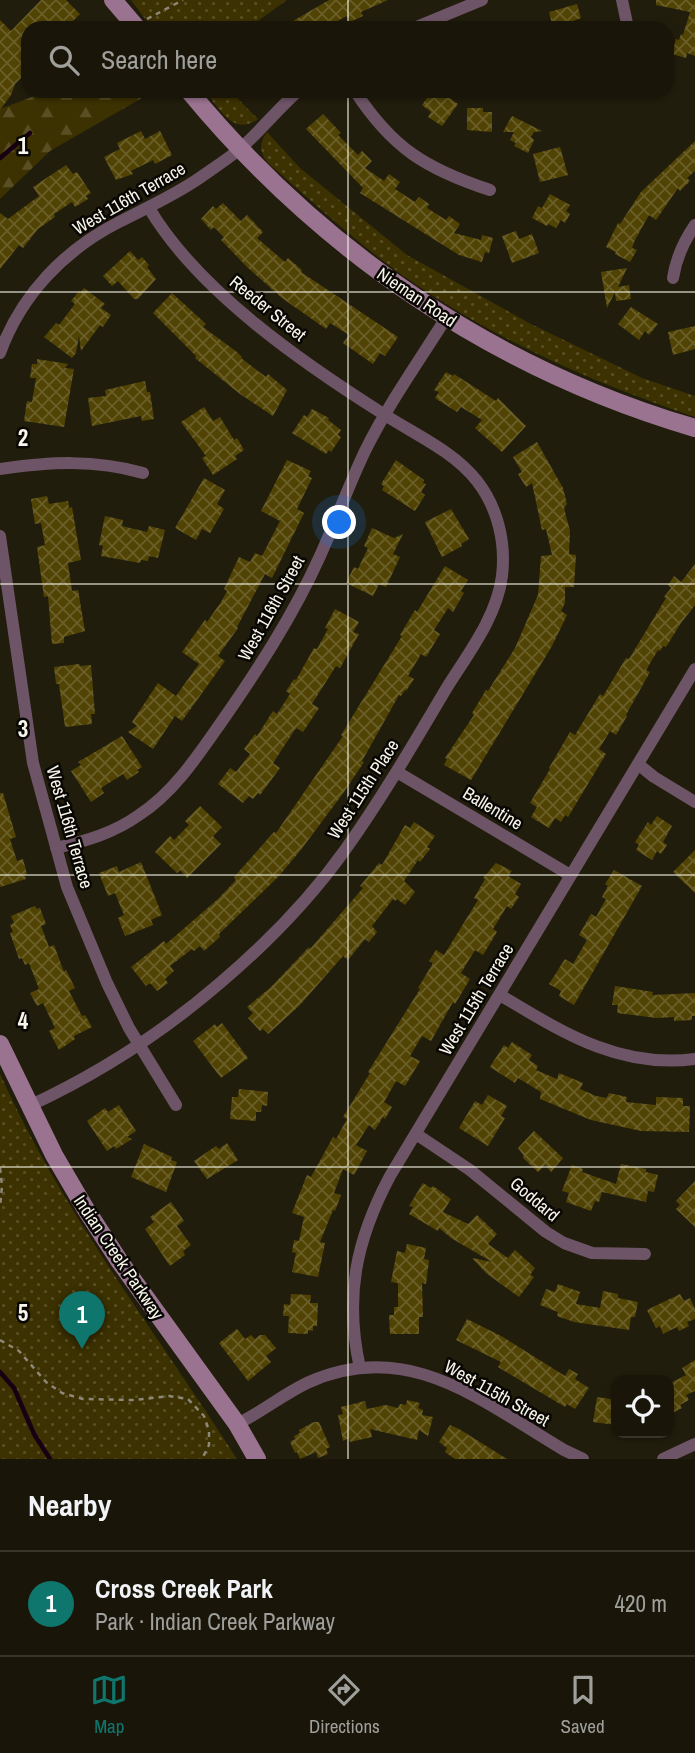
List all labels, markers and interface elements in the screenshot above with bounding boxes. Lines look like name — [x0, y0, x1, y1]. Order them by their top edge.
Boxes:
search box — [21, 21, 674, 98]
icon: search — [45, 41, 83, 79]
text: Search here — [101, 42, 217, 77]
text: 1 — [18, 130, 29, 161]
street label: West 116th Terrace — [68, 156, 190, 240]
street label: Nieman Road — [372, 261, 462, 333]
street label: Reeder Street — [224, 269, 312, 347]
text: 2 — [18, 422, 28, 453]
your location — [322, 505, 356, 539]
street label: West 116th Street — [232, 551, 310, 665]
text: 3 — [18, 713, 28, 744]
street label: West 115th Place — [321, 734, 405, 844]
street label: West 116th Terrace — [41, 763, 99, 891]
street label: Ballentine — [458, 780, 528, 836]
street label: West 115th Terrace — [433, 938, 519, 1060]
text: 4 — [18, 1005, 29, 1036]
street label: Goddard — [505, 1171, 565, 1227]
street label: Indian Creek Parkway — [68, 1190, 170, 1325]
pin: 1 — [59, 1291, 105, 1349]
text: 5 — [18, 1297, 28, 1328]
street label: West 115th Street — [440, 1354, 554, 1432]
map controls — [611, 1375, 674, 1438]
button: locate — [611, 1375, 674, 1438]
text: Nearby — [28, 1485, 111, 1525]
text: Cross Creek Park — [95, 1571, 273, 1606]
text: 1 — [46, 1588, 56, 1619]
text: 420 m — [615, 1588, 667, 1619]
text: Park · Indian Creek Parkway — [95, 1606, 335, 1637]
tab: Map — [90, 1671, 128, 1739]
tab: Directions — [309, 1671, 380, 1739]
tab: Saved — [561, 1671, 605, 1739]

